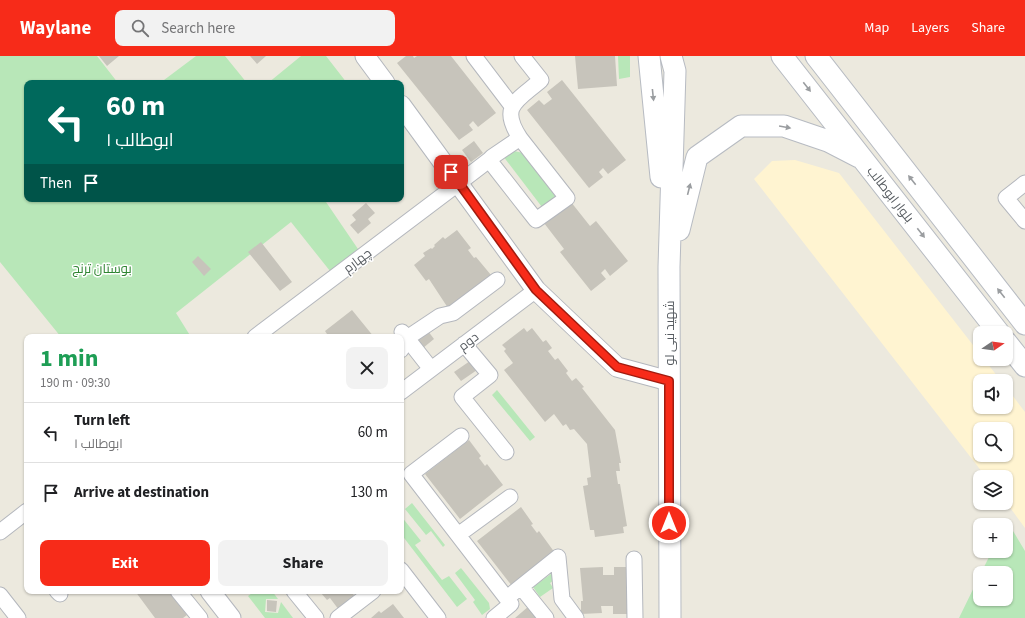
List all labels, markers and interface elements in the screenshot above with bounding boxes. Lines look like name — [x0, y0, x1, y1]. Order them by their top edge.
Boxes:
search box — [115, 10, 395, 46]
text: Waylane — [20, 15, 91, 42]
icon: search — [129, 17, 151, 39]
text: Search here — [161, 18, 235, 39]
text: Map — [864, 18, 889, 38]
text: Layers — [911, 18, 949, 38]
text: Share — [971, 18, 1005, 38]
one-way arrow — [802, 81, 811, 92]
text: 60 m — [106, 86, 165, 126]
one-way arrow — [649, 89, 656, 101]
icon: left — [40, 96, 92, 148]
one-way arrow — [778, 124, 791, 130]
text: ابوطالب ۱ — [106, 128, 174, 153]
pin — [434, 155, 468, 189]
icon: arrive — [440, 161, 462, 183]
street label: بلوار ابوطالب — [863, 163, 918, 226]
icon: arrive — [80, 172, 102, 194]
text: Then — [40, 173, 72, 194]
one-way arrow — [908, 174, 917, 185]
one-way arrow — [686, 183, 692, 195]
one-way arrow — [917, 227, 926, 238]
street label: چهارم — [340, 244, 375, 277]
park label: بوستان ترنج — [72, 260, 132, 278]
one-way arrow — [997, 288, 1005, 299]
street label: شهید نبی لو — [661, 300, 679, 366]
north arrow — [973, 326, 1013, 366]
map controls — [973, 326, 1013, 606]
street label: دوم — [455, 328, 483, 355]
text: 1 min — [40, 341, 98, 376]
button: close — [346, 347, 388, 389]
text: 190 m · 09:30 — [40, 374, 110, 392]
button: sound — [973, 374, 1013, 414]
text: Turn left — [74, 410, 130, 431]
icon: left — [40, 422, 62, 444]
text: 60 m — [358, 422, 388, 443]
button: search — [973, 422, 1013, 462]
text: ابوطالب ۱ — [74, 435, 123, 453]
button: layers — [973, 470, 1013, 510]
icon: arrive — [40, 482, 62, 504]
text: Arrive at destination — [74, 482, 209, 503]
text: 130 m — [350, 482, 388, 503]
position arrow — [648, 502, 690, 544]
button: + — [973, 518, 1013, 558]
button: Exit — [40, 540, 210, 586]
button: Share — [218, 540, 388, 586]
button: − — [973, 566, 1013, 606]

